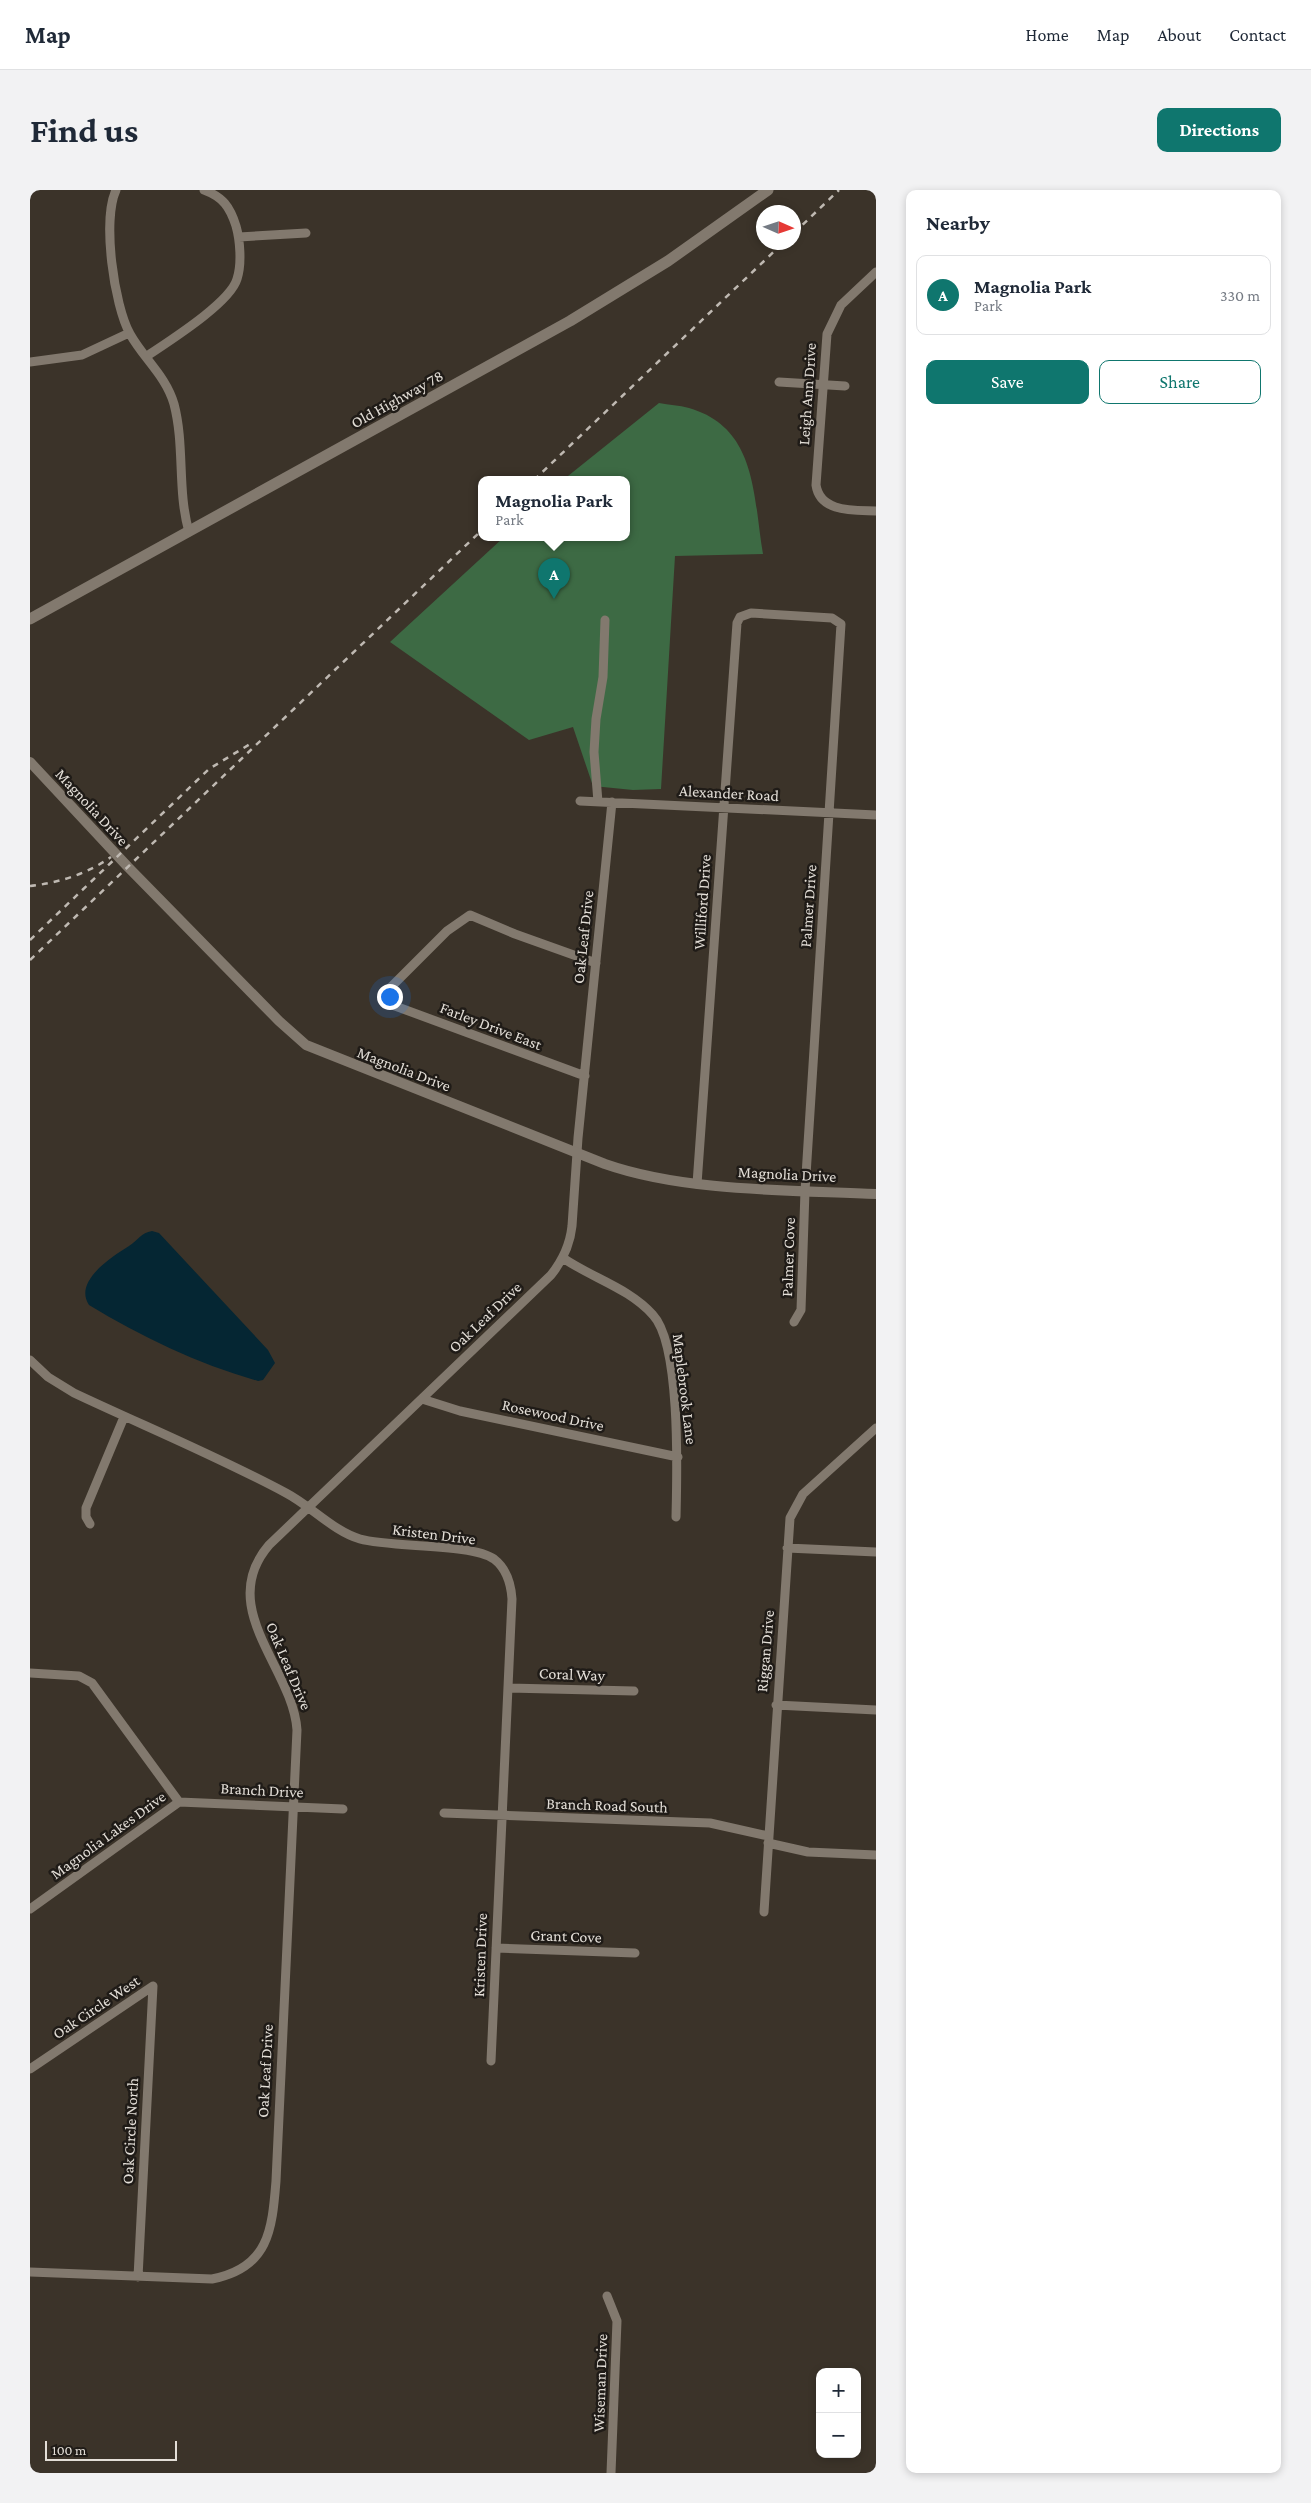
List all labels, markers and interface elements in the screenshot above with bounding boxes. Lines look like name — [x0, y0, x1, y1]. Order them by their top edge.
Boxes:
text: Map — [25, 21, 71, 48]
text: Home — [1026, 25, 1069, 45]
text: Map — [1097, 25, 1129, 45]
text: About — [1157, 25, 1201, 45]
text: Contact — [1229, 25, 1286, 45]
button: Directions — [1157, 108, 1281, 152]
text: Find us — [30, 111, 138, 150]
north arrow — [756, 205, 801, 250]
text: Nearby — [926, 211, 990, 235]
text: Magnolia Park — [974, 276, 1091, 297]
text: A — [938, 287, 948, 304]
text: 330 m — [1220, 287, 1260, 304]
text: Park — [974, 297, 1002, 314]
street label: Leigh Ann Drive — [795, 342, 820, 446]
button: Save — [926, 360, 1089, 404]
button: Share — [1099, 360, 1261, 404]
street label: Old Highway 78 — [348, 367, 446, 432]
popup — [478, 476, 630, 541]
text: Magnolia Park — [495, 490, 613, 511]
text: Park — [495, 511, 524, 528]
pin: A — [538, 558, 570, 599]
street label: Magnolia Drive — [51, 765, 132, 850]
street label: Alexander Road — [679, 782, 780, 804]
street label: Williford Drive — [690, 854, 714, 950]
street label: Palmer Drive — [797, 864, 819, 948]
street label: Oak Leaf Drive — [570, 890, 596, 984]
your location — [377, 984, 403, 1010]
street label: Farley Drive East — [437, 999, 545, 1054]
street label: Magnolia Drive — [355, 1043, 453, 1096]
street label: Magnolia Drive — [737, 1163, 837, 1186]
street label: Palmer Cove — [778, 1217, 798, 1297]
street label: Oak Leaf Drive — [445, 1278, 525, 1356]
street label: Maplebrook Lane — [669, 1333, 700, 1445]
street label: Rosewood Drive — [501, 1396, 605, 1434]
street label: Kristen Drive — [391, 1520, 477, 1548]
street label: Riggan Drive — [753, 1609, 778, 1693]
street label: Oak Leaf Drive — [263, 1620, 315, 1712]
street label: Coral Way — [539, 1664, 606, 1685]
street label: Branch Drive — [220, 1779, 304, 1801]
street label: Magnolia Lakes Drive — [47, 1788, 169, 1883]
street label: Branch Road South — [546, 1794, 668, 1816]
street label: Kristen Drive — [470, 1913, 490, 1997]
street label: Grant Cove — [530, 1926, 602, 1946]
street label: Oak Circle West — [49, 1971, 143, 2042]
street label: Oak Leaf Drive — [254, 2024, 276, 2118]
street label: Oak Circle North — [119, 2077, 141, 2185]
street label: Wiseman Drive — [590, 2333, 610, 2433]
map controls — [816, 2368, 861, 2458]
button: + — [816, 2368, 861, 2413]
button: − — [816, 2413, 861, 2458]
scale bar — [45, 2438, 178, 2461]
text: 100 m — [52, 2442, 86, 2458]

